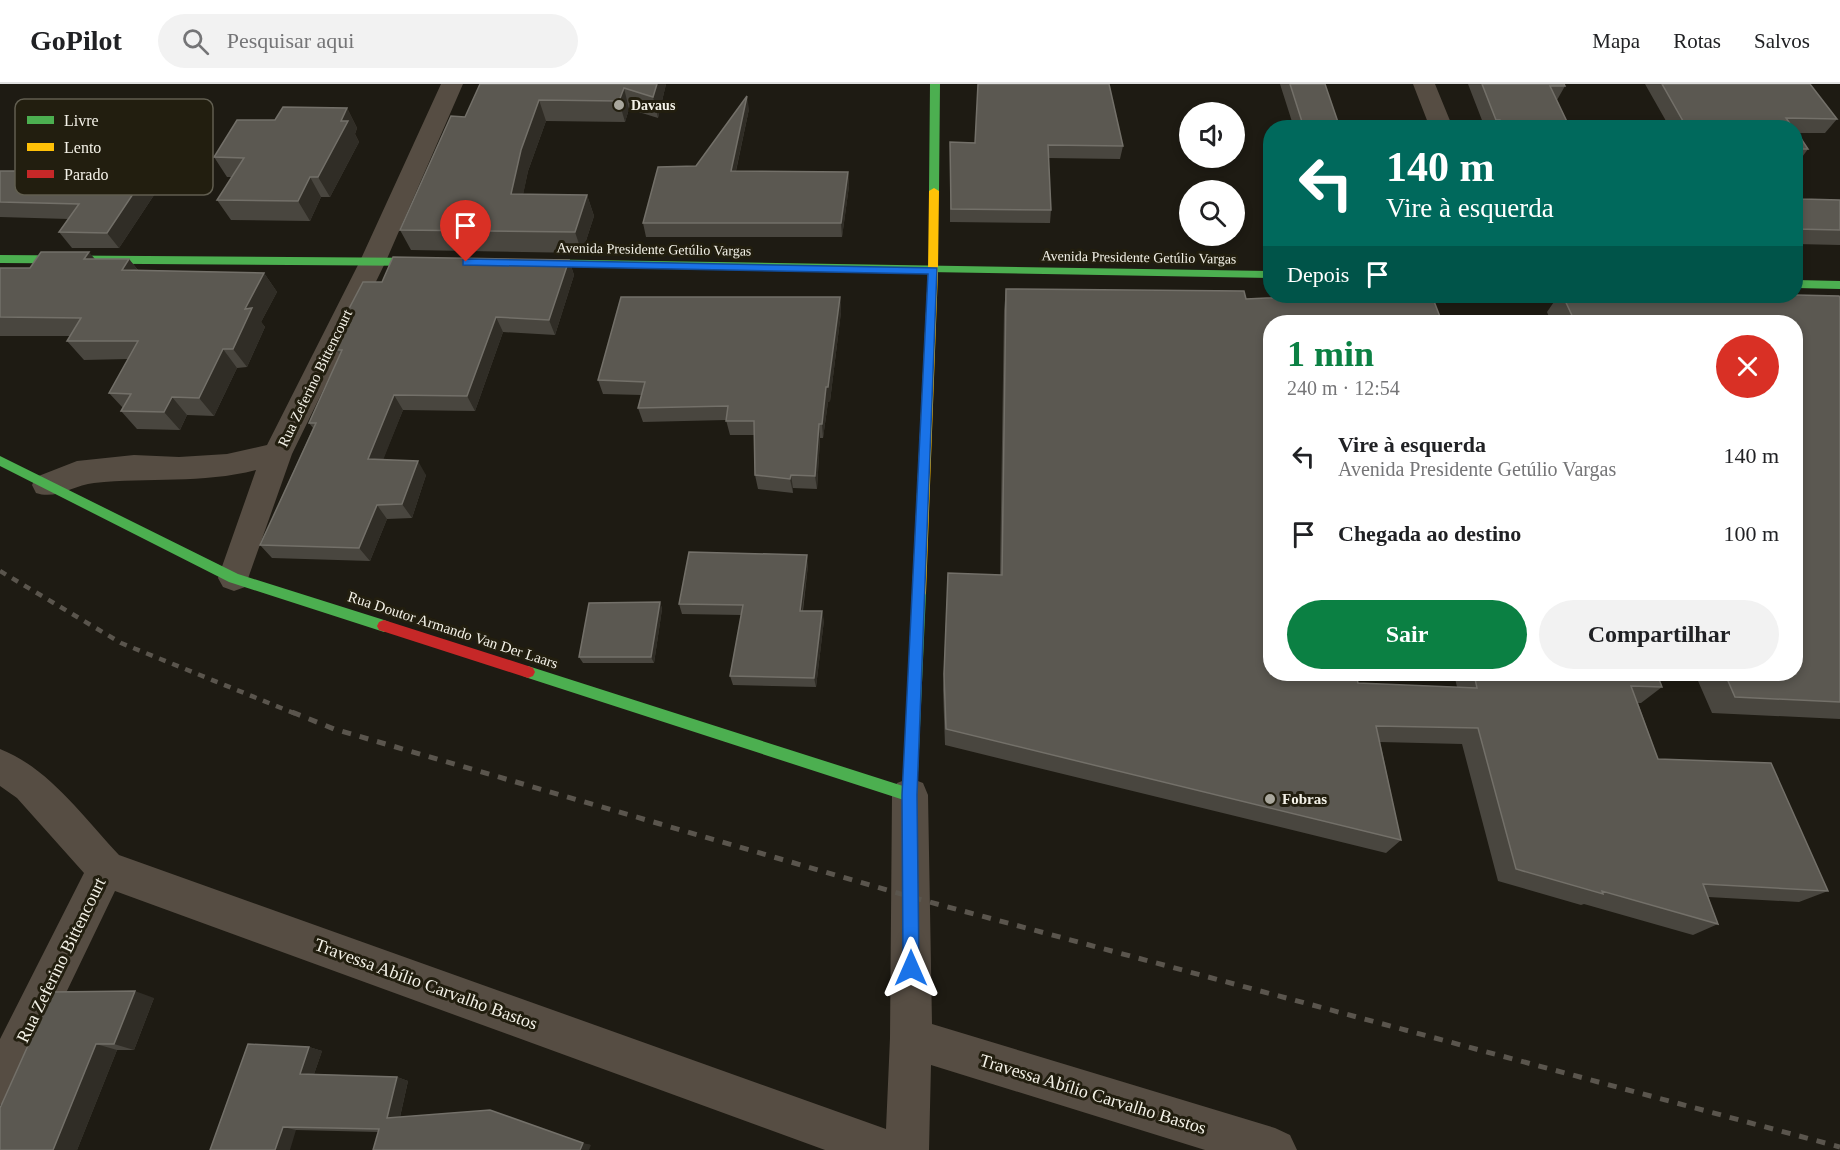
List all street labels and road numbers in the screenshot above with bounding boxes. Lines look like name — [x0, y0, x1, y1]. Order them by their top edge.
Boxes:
street label: Avenida Presidente Getúlio Vargas — [556, 240, 752, 259]
street label: Avenida Presidente Getúlio Vargas — [1041, 248, 1237, 267]
street label: Rua Zeferino Bittencourt — [275, 306, 356, 449]
street label: Rua Doutor Armando Van Der Laars — [346, 588, 560, 672]
street label: Rua Zeferino Bittencourt — [12, 874, 110, 1046]
street label: Travessa Abílio Carvalho Bastos — [312, 934, 540, 1034]
street label: Travessa Abílio Carvalho Bastos — [977, 1050, 1209, 1138]

